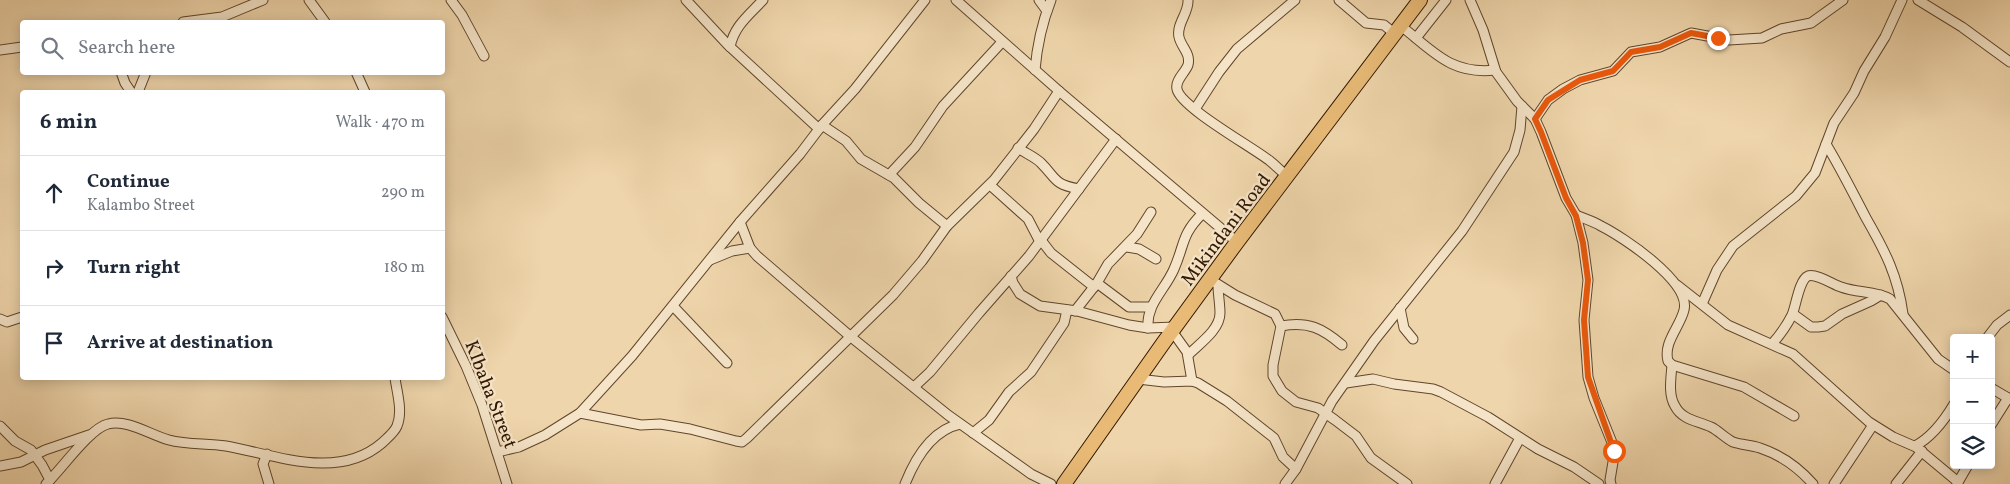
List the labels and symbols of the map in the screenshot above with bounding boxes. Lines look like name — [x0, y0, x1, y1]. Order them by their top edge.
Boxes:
route end — [1707, 27, 1730, 50]
street label: Mikindani Road — [1176, 169, 1278, 292]
street label: KIbaha Street — [458, 337, 523, 453]
route start — [1603, 440, 1626, 463]

